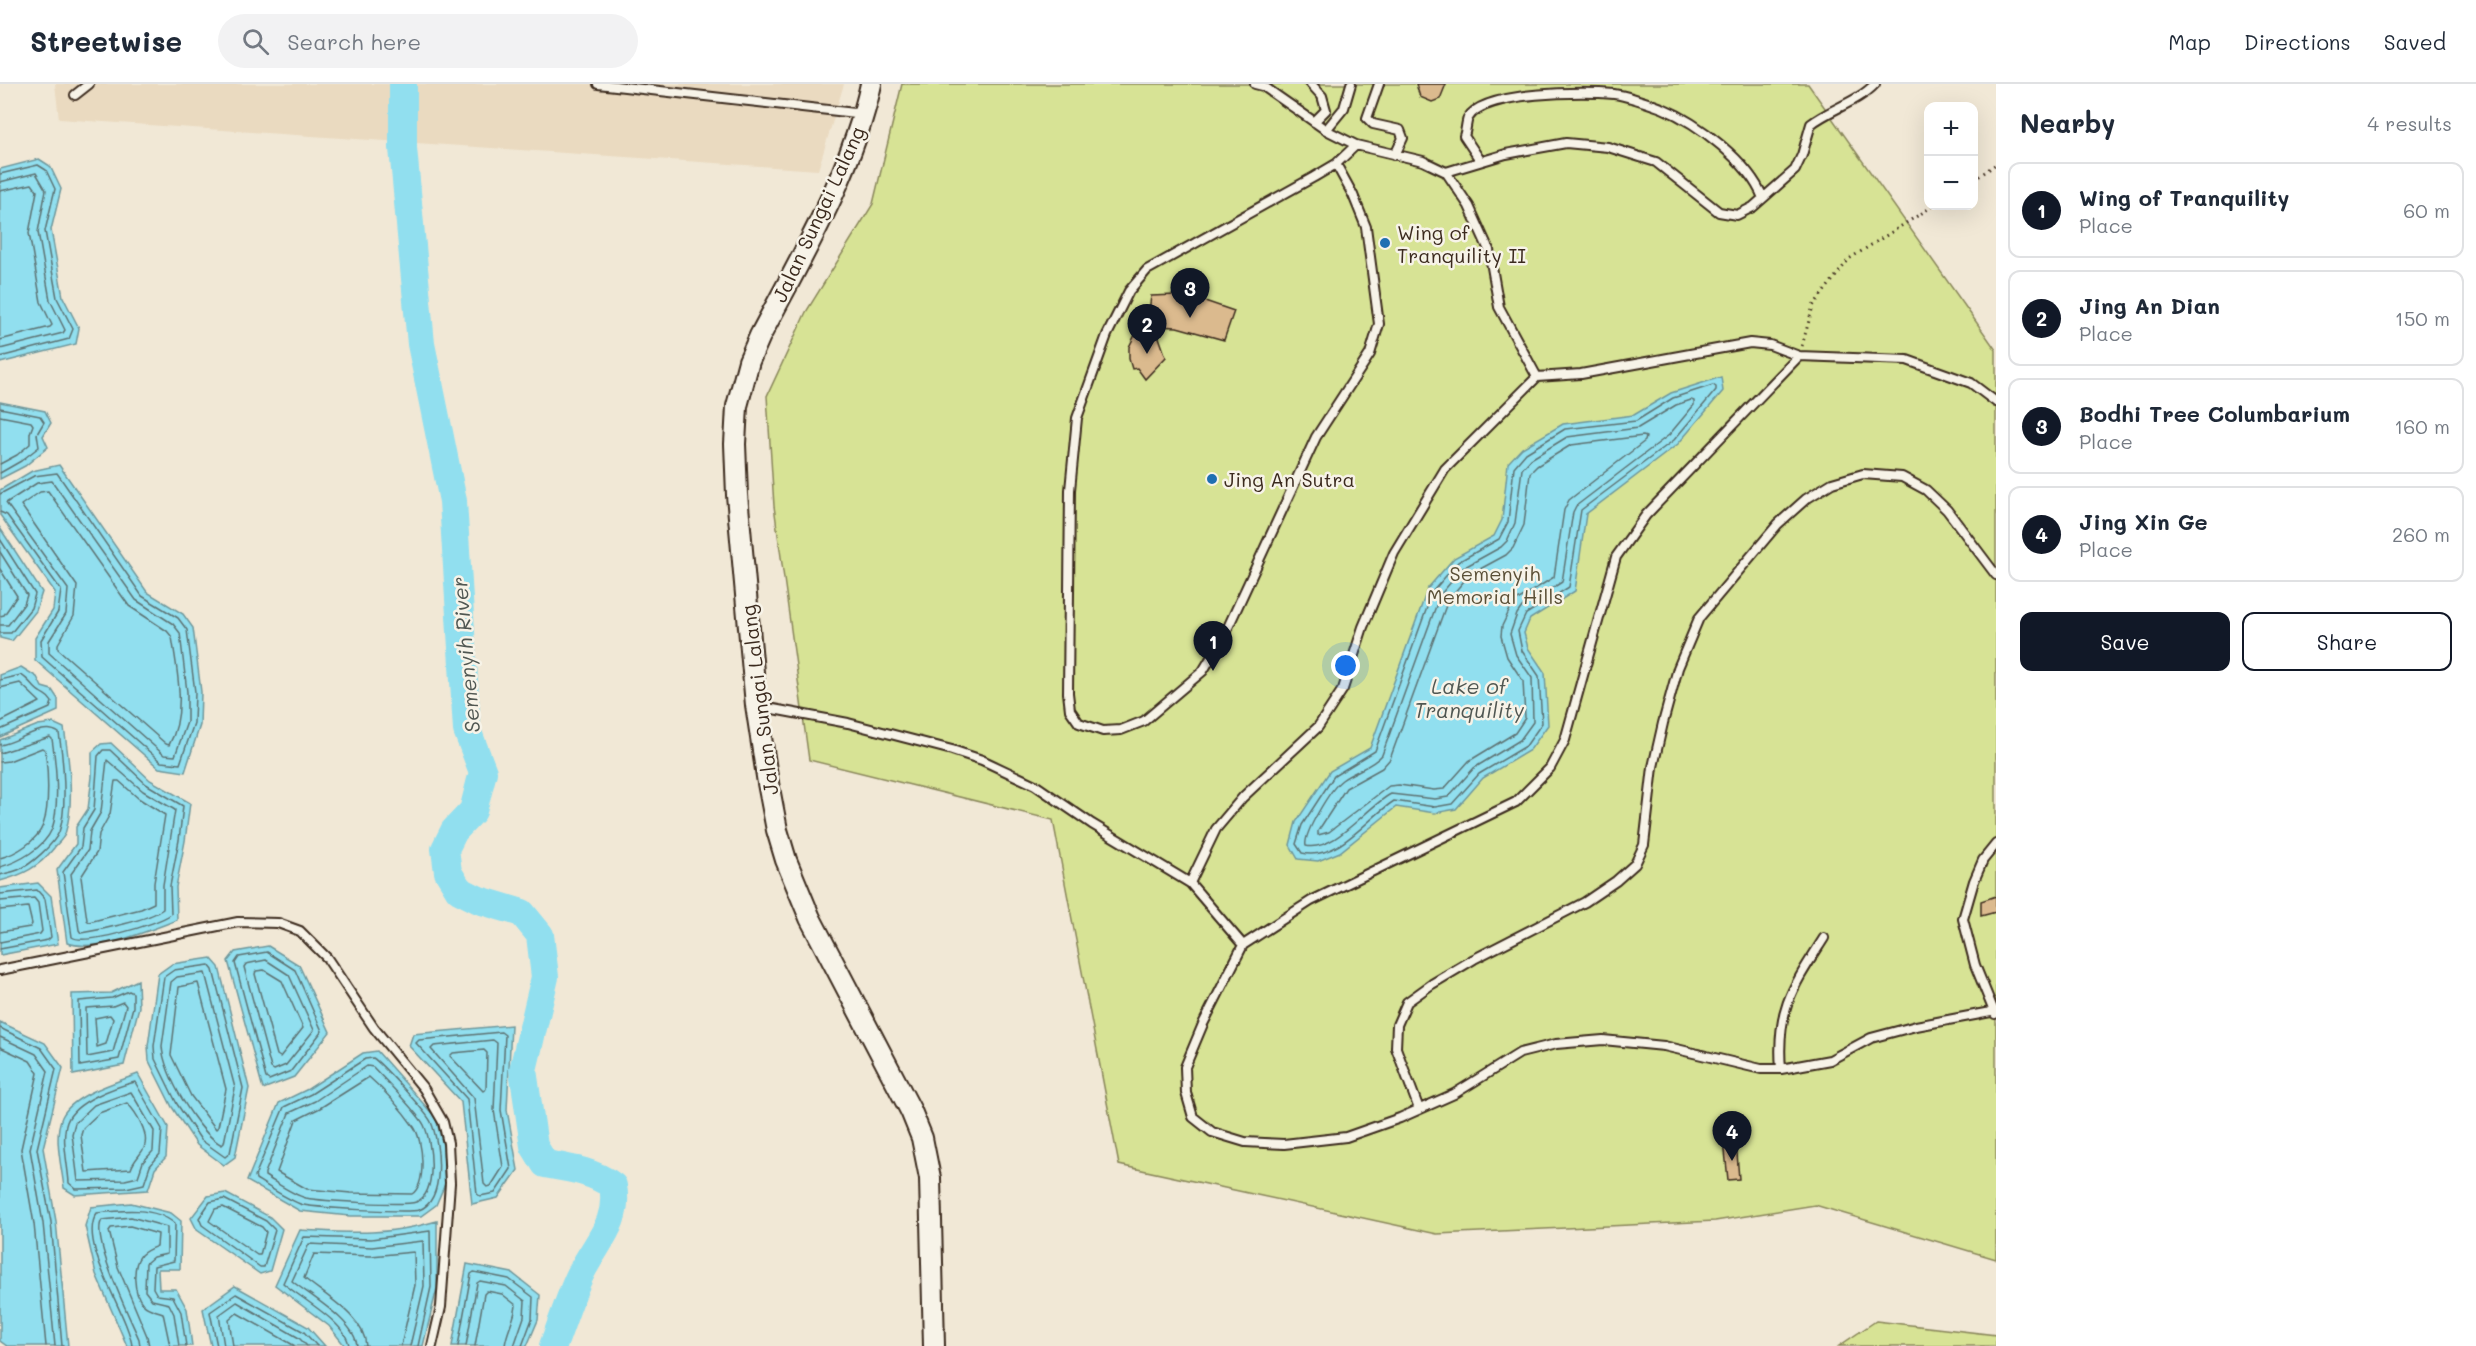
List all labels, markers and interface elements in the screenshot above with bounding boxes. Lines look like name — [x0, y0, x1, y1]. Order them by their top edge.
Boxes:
search box — [218, 14, 638, 68]
text: Streetwise — [30, 23, 182, 59]
icon: search — [239, 25, 272, 58]
text: Search here — [287, 27, 421, 56]
text: Map — [2168, 28, 2211, 55]
text: Directions — [2244, 28, 2351, 55]
text: Saved — [2384, 28, 2446, 55]
map controls — [1924, 102, 1978, 210]
button: + — [1924, 102, 1978, 156]
text: Nearby — [2020, 106, 2115, 140]
text: 4 results — [2367, 110, 2452, 136]
street label: Jalan Sungai Lalang — [766, 122, 870, 306]
button: − — [1924, 156, 1978, 210]
text: Wing of Tranquility — [2079, 183, 2289, 212]
text: 1 — [2037, 197, 2046, 223]
text: 60 m — [2403, 197, 2450, 223]
text: Place — [2079, 212, 2133, 238]
place label: Wing of Tranquility II — [1397, 219, 1526, 268]
marker: Wing of Tranquility II — [1378, 236, 1392, 250]
pin: 3 — [1170, 268, 1210, 318]
text: Jing An Dian — [2079, 291, 2220, 320]
pin: 2 — [1128, 304, 1166, 354]
text: 2 — [2036, 305, 2047, 331]
text: 150 m — [2395, 305, 2450, 331]
text: Place — [2079, 320, 2133, 346]
text: Bodhi Tree Columbarium — [2079, 399, 2350, 428]
text: 3 — [2036, 413, 2048, 439]
text: 160 m — [2394, 413, 2450, 439]
text: Place — [2079, 428, 2133, 454]
place label: Jing An Sutra — [1224, 466, 1355, 492]
marker: Jing An Sutra — [1205, 472, 1219, 486]
text: Jing Xin Ge — [2079, 507, 2208, 536]
text: 4 — [2035, 521, 2048, 547]
text: 260 m — [2392, 521, 2450, 547]
text: Place — [2079, 536, 2133, 562]
park label: Semenyih Memorial Hills — [1427, 560, 1563, 609]
water label: Semenyih River — [445, 576, 485, 734]
street label: Jalan Sungai Lalang — [734, 603, 784, 797]
button: Save — [2020, 612, 2230, 671]
button: Share — [2242, 612, 2452, 671]
pin: 1 — [1194, 622, 1232, 671]
your location — [1331, 651, 1360, 680]
water label: Lake of Tranquility — [1414, 672, 1524, 723]
pin: 4 — [1712, 1112, 1752, 1161]

